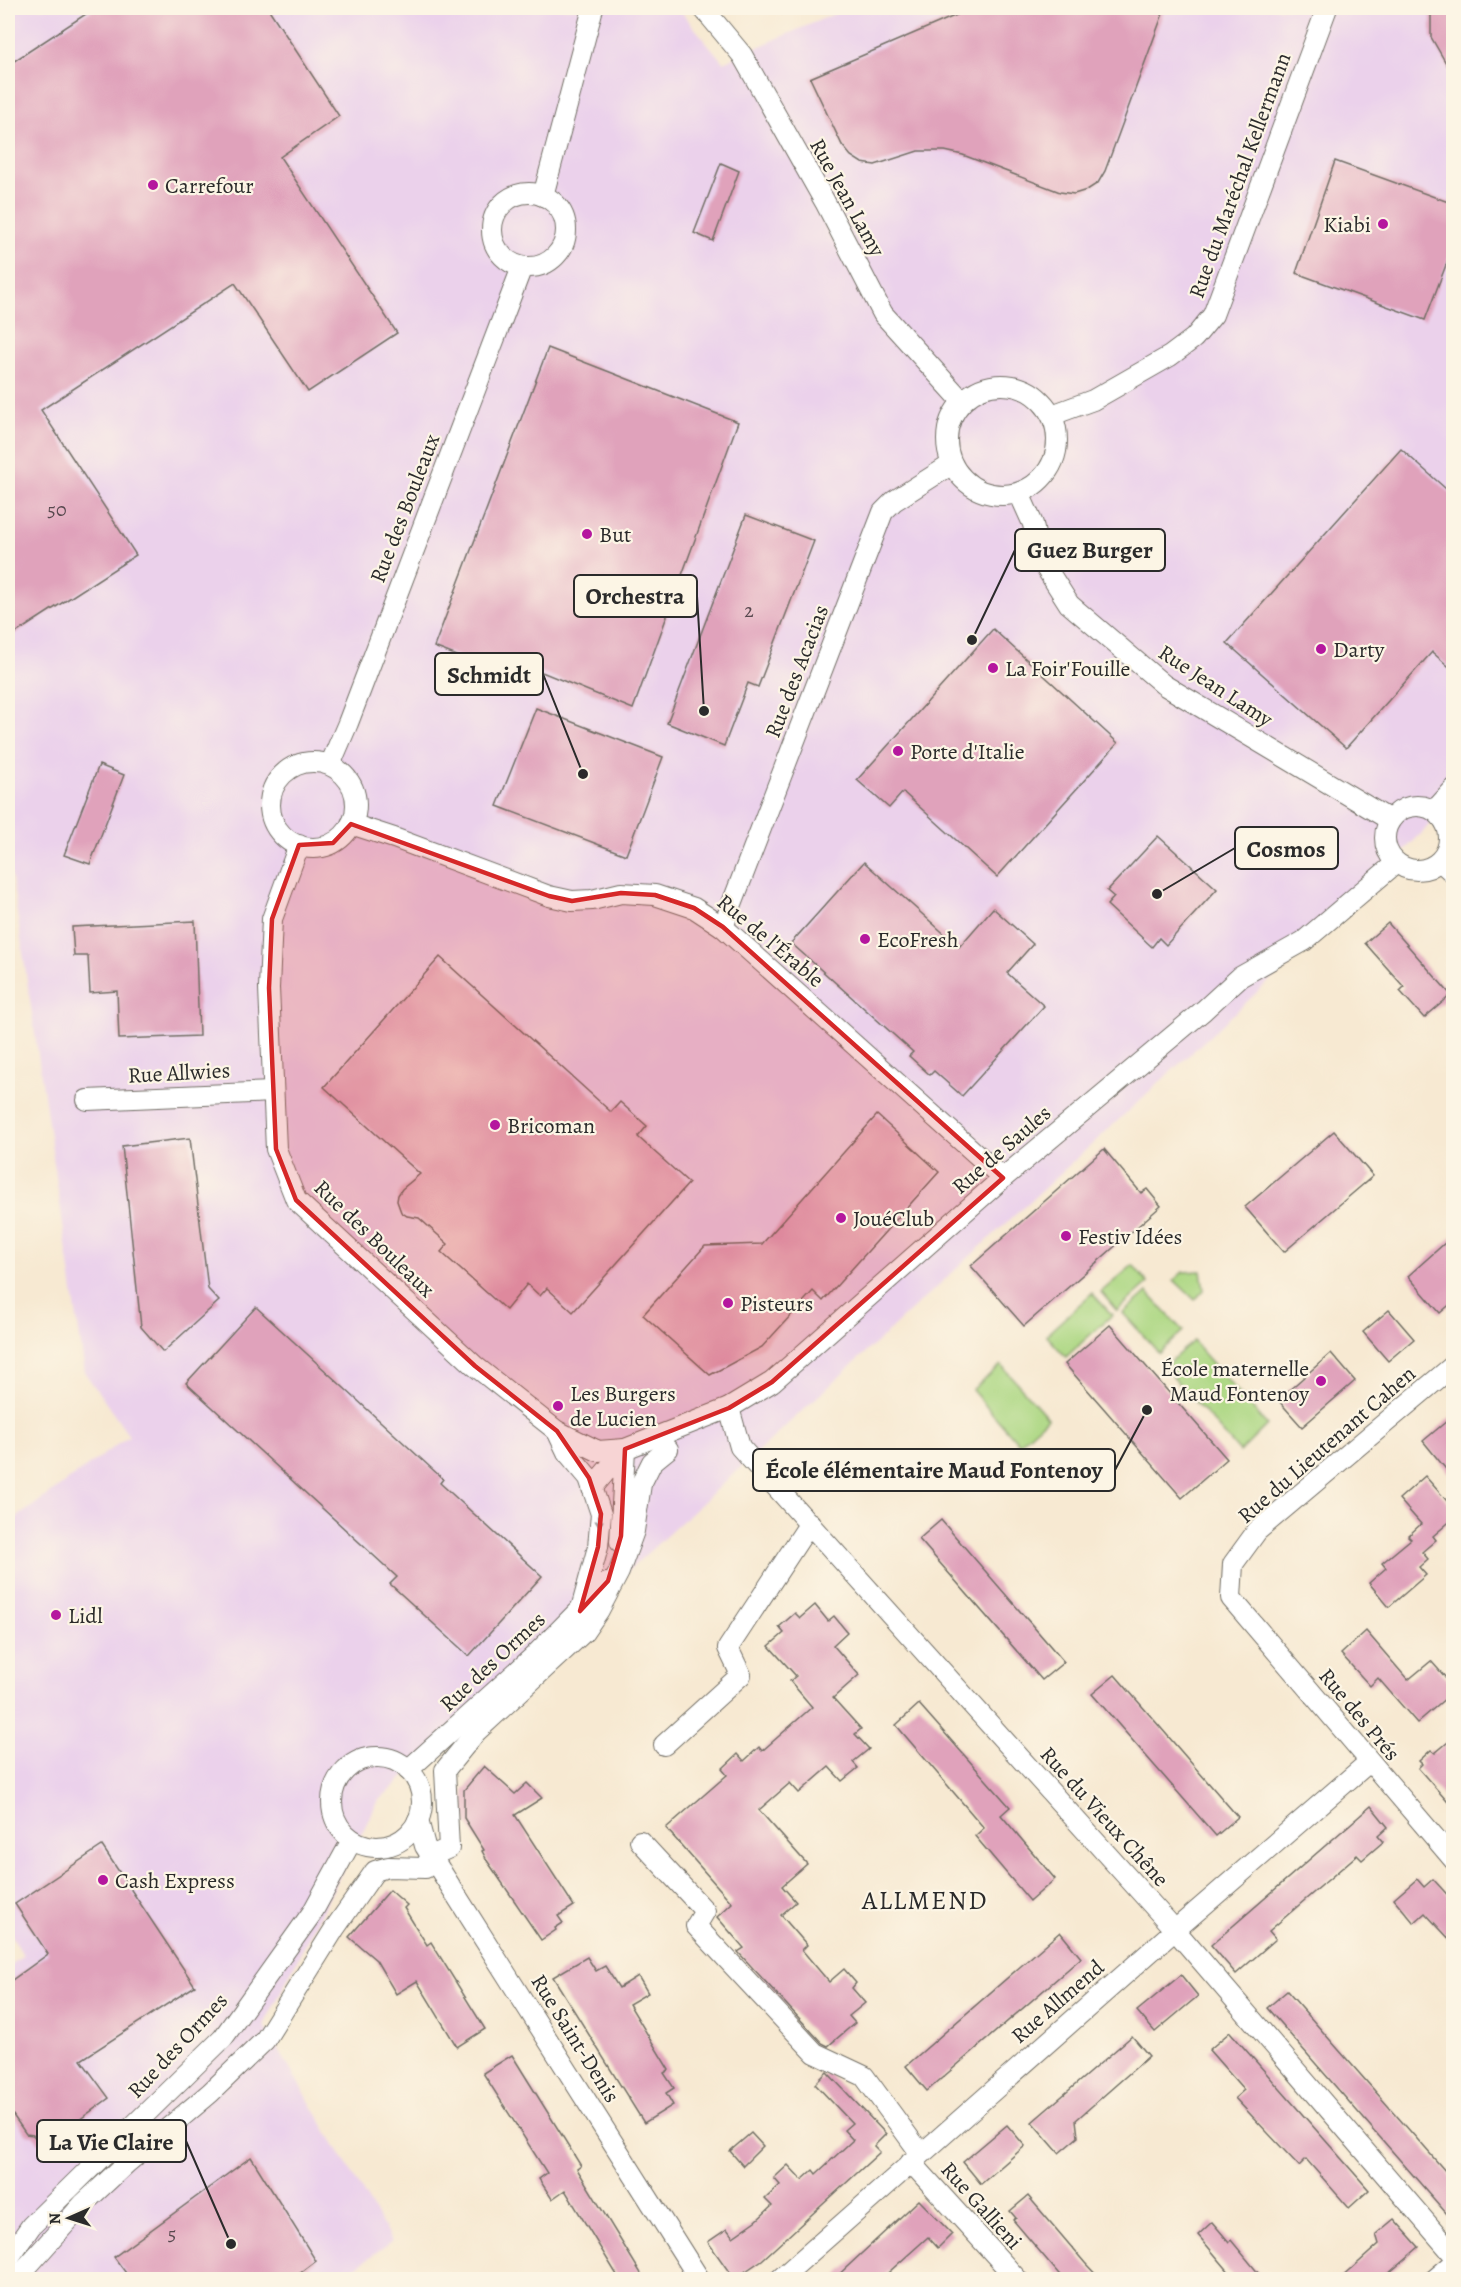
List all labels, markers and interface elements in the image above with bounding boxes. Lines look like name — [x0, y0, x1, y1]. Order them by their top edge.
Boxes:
street label: Rue du Maréchal Kellermann — [1181, 48, 1298, 302]
street label: Rue Jean Lamy — [802, 133, 892, 262]
place label: Carrefour — [165, 171, 254, 201]
marker: Carrefour — [146, 178, 160, 192]
place label: Kiabi — [1323, 210, 1371, 240]
marker: Kiabi — [1376, 217, 1390, 231]
street label: Rue des Bouleaux — [363, 429, 447, 587]
house number: 50 — [47, 496, 67, 523]
place label: But — [599, 520, 631, 550]
marker: But — [580, 527, 594, 541]
callout: Guez Burger — [1015, 529, 1165, 571]
text: Guez Burger — [1027, 534, 1153, 566]
callout: Orchestra — [574, 575, 697, 617]
text: Orchestra — [585, 580, 685, 612]
house number: 2 — [744, 597, 754, 624]
street label: Rue des Acacias — [758, 601, 836, 742]
place label: Darty — [1333, 635, 1384, 665]
street label: Rue Jean Lamy — [1152, 638, 1279, 734]
marker: Darty — [1314, 642, 1328, 656]
callout: Schmidt — [435, 653, 543, 695]
place label: La Foir'Fouille — [1005, 654, 1130, 684]
text: Schmidt — [447, 659, 531, 691]
marker: La Foir'Fouille — [986, 661, 1000, 675]
place label: Porte d'Italie — [910, 737, 1025, 767]
marker: Porte d'Italie — [891, 744, 905, 758]
callout: Cosmos — [1235, 827, 1338, 869]
text: Cosmos — [1247, 833, 1325, 865]
street label: Rue de l'Érable — [710, 887, 830, 994]
place label: EcoFresh — [877, 925, 959, 955]
marker: EcoFresh — [858, 932, 872, 946]
street label: Rue Allwies — [127, 1055, 231, 1091]
street label: Rue de Saules — [946, 1098, 1058, 1201]
place label: Bricoman — [507, 1111, 595, 1141]
marker: Bricoman — [488, 1118, 502, 1132]
street label: Rue des Bouleaux — [307, 1173, 442, 1305]
place label: JouéClub — [853, 1204, 934, 1234]
marker: JouéClub — [834, 1211, 848, 1225]
place label: Festiv Idées — [1078, 1222, 1182, 1252]
marker: Festiv Idées — [1059, 1229, 1073, 1243]
place label: Pisteurs — [740, 1289, 813, 1319]
marker: Pisteurs — [721, 1296, 735, 1310]
place label: École maternelle Maud Fontenoy — [1160, 1354, 1309, 1409]
street label: Rue du Lieutenant Cahen — [1231, 1359, 1422, 1530]
marker: École maternelle Maud Fontenoy — [1314, 1374, 1328, 1388]
place label: Les Burgers de Lucien — [570, 1379, 676, 1434]
marker: Les Burgers de Lucien — [551, 1399, 565, 1413]
callout: École élémentaire Maud Fontenoy — [753, 1449, 1115, 1491]
text: École élémentaire Maud Fontenoy — [765, 1454, 1103, 1486]
one-way arrow — [595, 1510, 604, 1529]
place label: Lidl — [68, 1601, 103, 1631]
street label: Rue des Ormes — [433, 1605, 552, 1719]
marker: Lidl — [49, 1608, 63, 1622]
street label: Rue des Prés — [1312, 1662, 1407, 1767]
street label: Rue du Vieux Chêne — [1033, 1740, 1175, 1893]
place label: Cash Express — [115, 1866, 235, 1896]
marker: Cash Express — [96, 1873, 110, 1887]
district label: ALLMEND — [861, 1883, 988, 1918]
street label: Rue Allmend — [1005, 1953, 1111, 2050]
street label: Rue Saint-Denis — [524, 1969, 627, 2108]
street label: Rue des Ormes — [121, 1986, 235, 2105]
callout: La Vie Claire — [37, 2120, 186, 2162]
text: La Vie Claire — [48, 2126, 174, 2158]
street label: Rue Gallieni — [934, 2155, 1029, 2256]
north arrow — [39, 2188, 99, 2248]
text: N — [44, 2212, 66, 2225]
house number: 5 — [168, 2220, 176, 2247]

